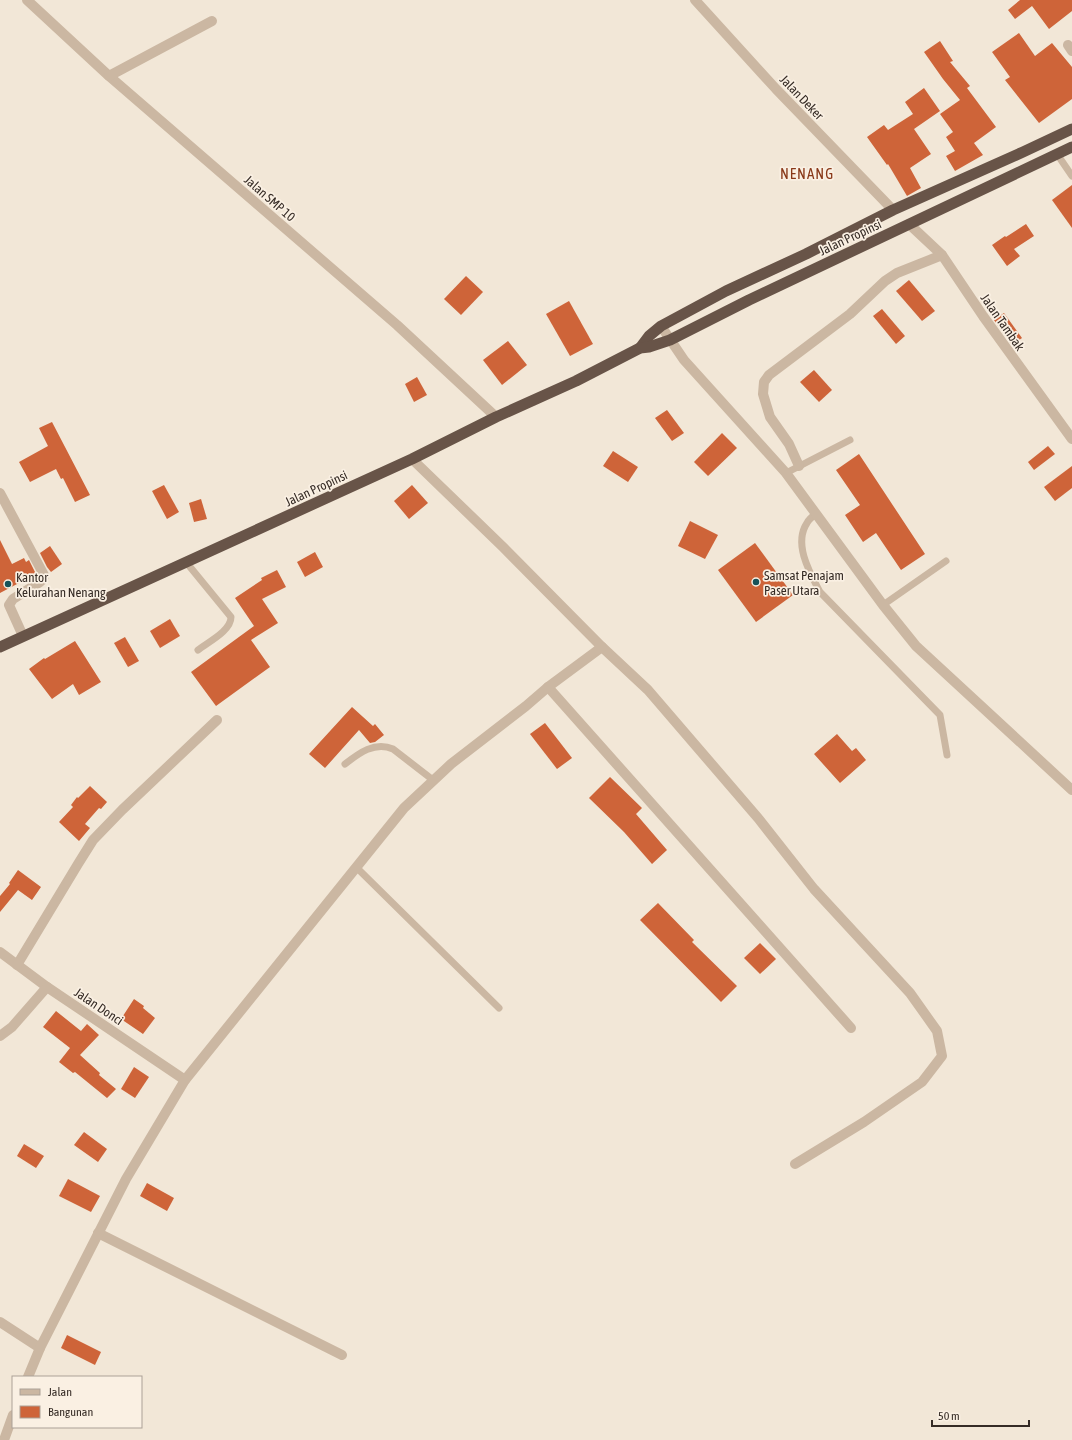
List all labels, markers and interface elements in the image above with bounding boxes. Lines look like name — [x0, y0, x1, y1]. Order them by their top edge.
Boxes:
street label: Jalan Deker — [777, 72, 827, 123]
district label: NENANG — [780, 165, 834, 182]
street label: Jalan SMP 10 — [241, 172, 298, 224]
street label: Jalan Propinsi — [817, 216, 884, 258]
street label: Jalan Tambak — [978, 291, 1028, 354]
street label: Jalan Propinsi — [283, 467, 350, 509]
place label: Samsat Penajam Paser Utara — [764, 568, 844, 598]
place label: Kantor Kelurahan Nenang — [16, 570, 106, 600]
marker: Samsat Penajam Paser Utara — [751, 577, 761, 587]
marker: Kantor Kelurahan Nenang — [3, 579, 13, 589]
street label: Jalan Donci — [72, 985, 126, 1028]
legend — [12, 1376, 142, 1428]
text: Jalan — [48, 1385, 72, 1399]
scale bar — [932, 1402, 1029, 1428]
text: Bangunan — [48, 1405, 93, 1419]
text: 50 m — [938, 1409, 960, 1423]

